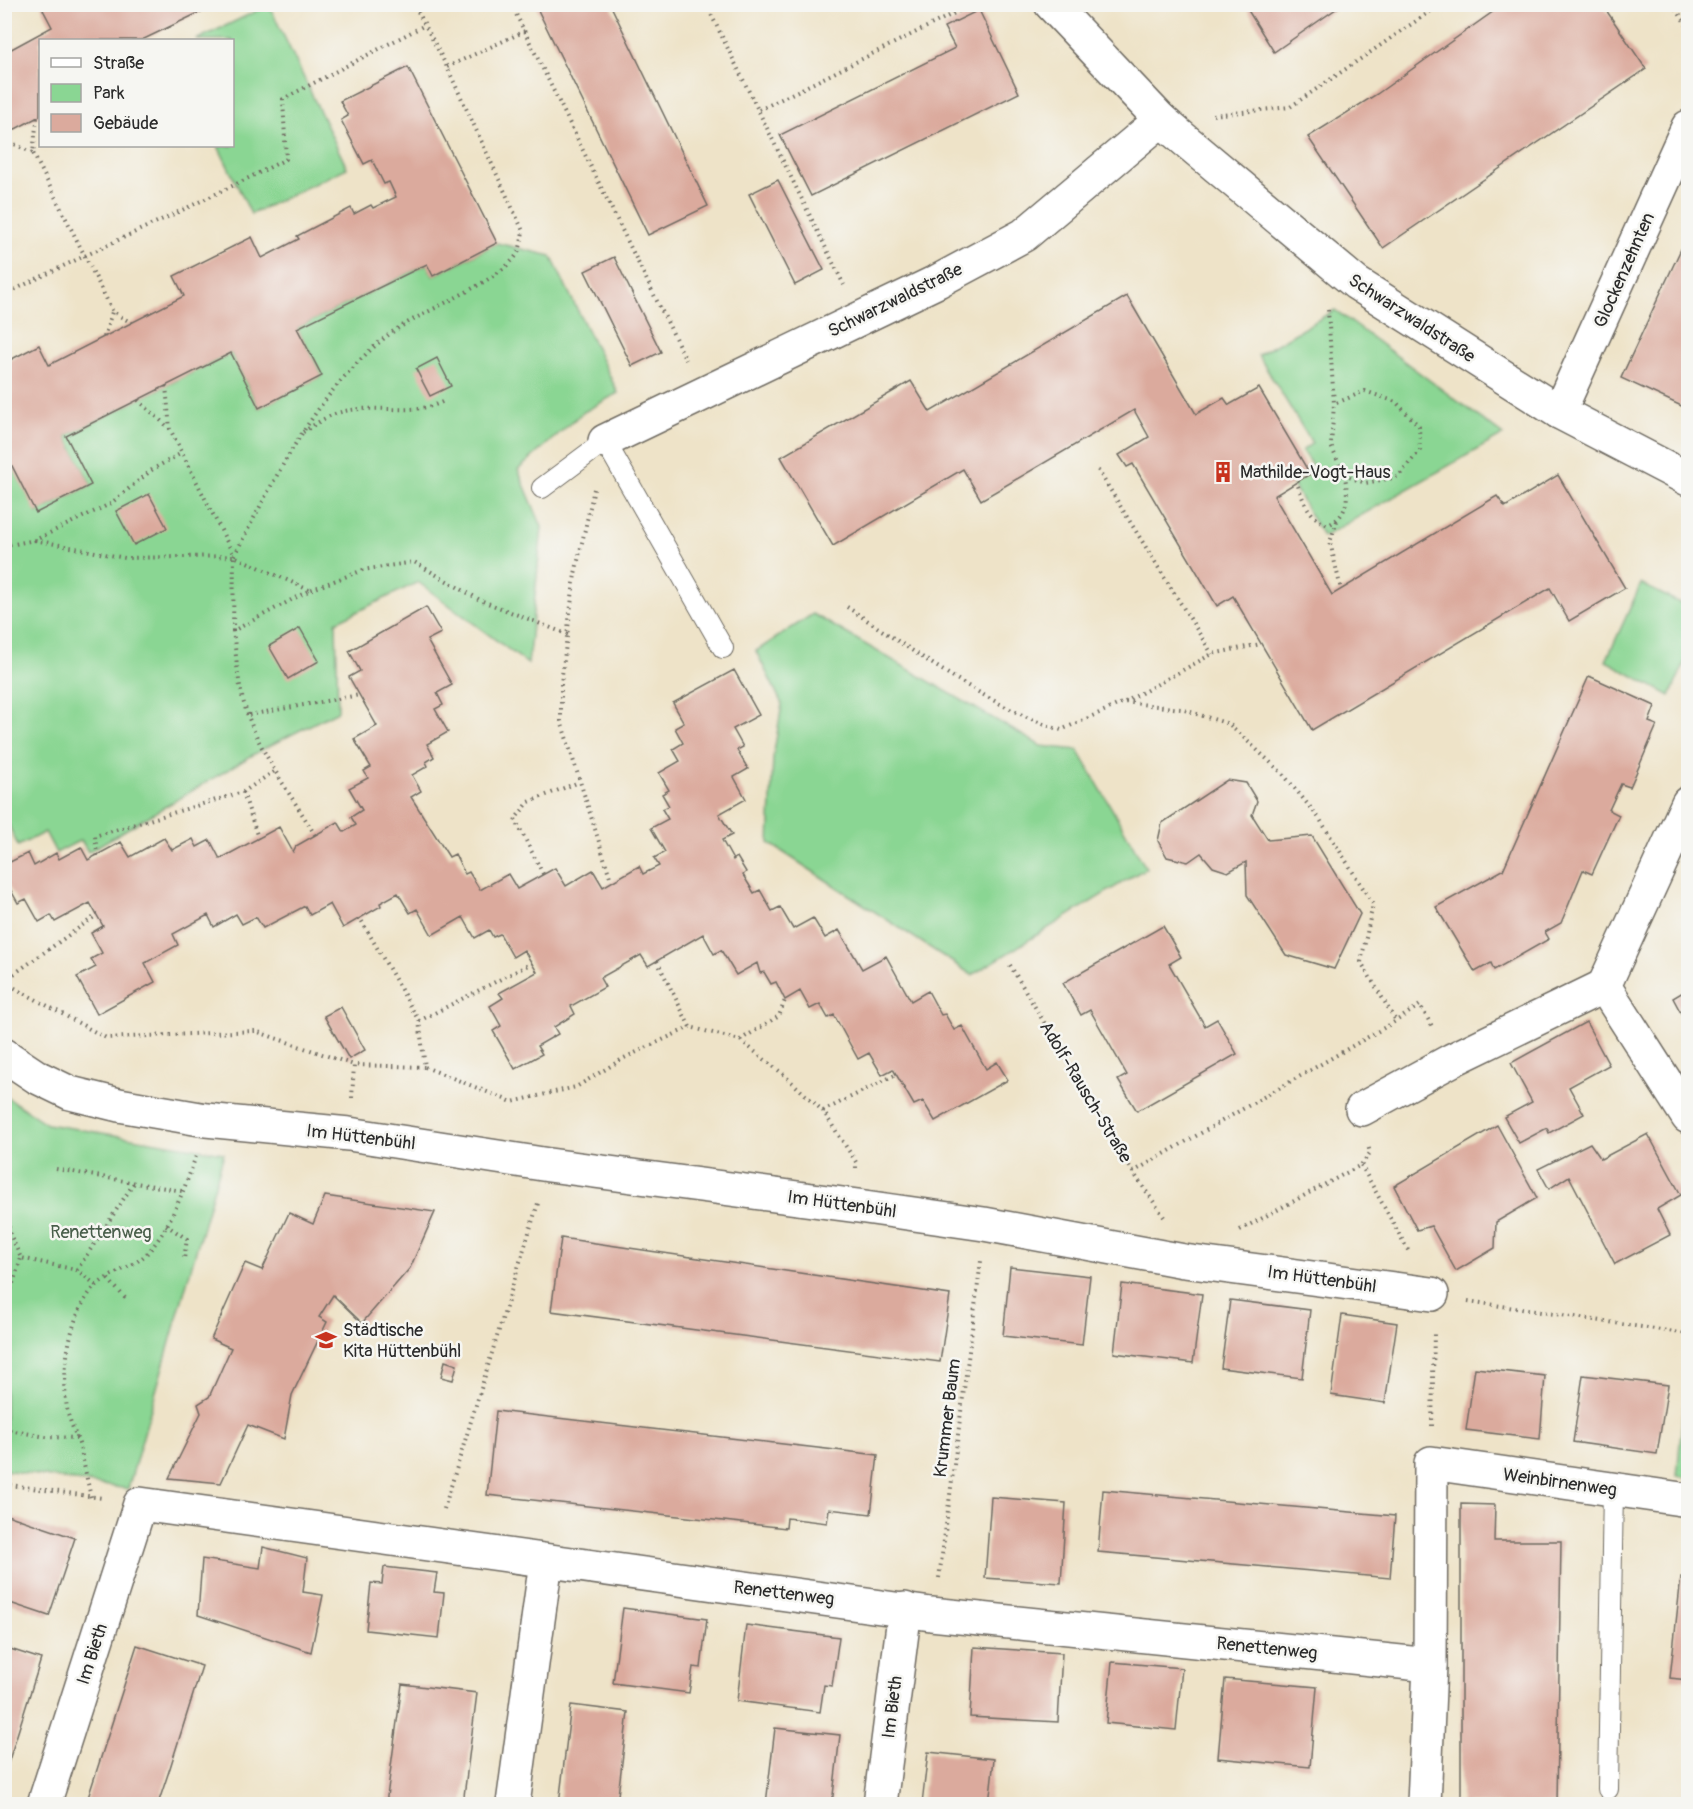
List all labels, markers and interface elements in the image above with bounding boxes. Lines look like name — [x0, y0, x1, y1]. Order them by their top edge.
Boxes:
legend — [39, 39, 234, 147]
text: Straße — [93, 52, 144, 75]
text: Park — [93, 82, 125, 105]
text: Gebäude — [93, 112, 158, 135]
street label: Glockenzehnten — [1589, 209, 1660, 331]
street label: Schwarzwaldstraße — [824, 258, 966, 343]
street label: Schwarzwaldstraße — [1344, 269, 1480, 368]
building icon: Mathilde-Vogt-Haus — [1211, 460, 1235, 484]
place label: Mathilde-Vogt-Haus — [1240, 461, 1391, 484]
street label: Adolf-Rausch-Straße — [1034, 1017, 1137, 1167]
street label: Im Hüttenbühl — [305, 1119, 417, 1156]
street label: Im Hüttenbühl — [786, 1185, 898, 1224]
park label: Renettenweg — [50, 1221, 152, 1244]
street label: Im Hüttenbühl — [1266, 1260, 1378, 1299]
place label: Städtische Kita Hüttenbühl — [343, 1319, 461, 1363]
school or university icon: Städtische Kita Hüttenbühl — [314, 1328, 338, 1352]
street label: Krummer Baum — [929, 1357, 966, 1479]
street label: Weinbirnenweg — [1501, 1463, 1618, 1502]
street label: Renettenweg — [732, 1576, 836, 1611]
street label: Im Bieth — [72, 1621, 113, 1688]
street label: Renettenweg — [1215, 1632, 1319, 1665]
street label: Im Bieth — [877, 1674, 908, 1740]

